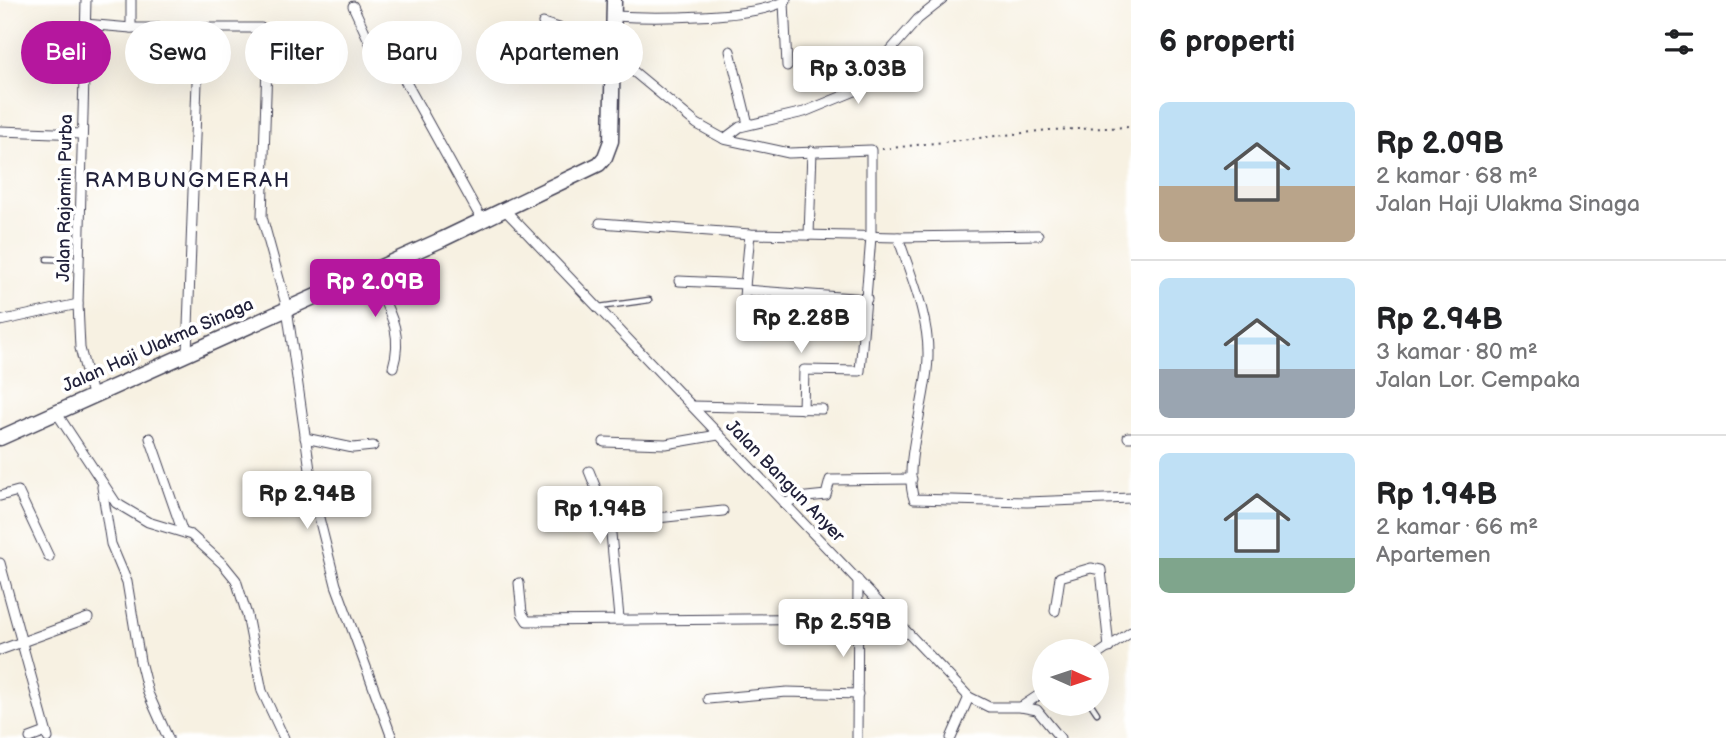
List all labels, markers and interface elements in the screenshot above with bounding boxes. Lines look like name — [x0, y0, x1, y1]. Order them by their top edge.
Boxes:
chip: Beli — [21, 21, 111, 84]
chip: Sewa — [125, 21, 231, 84]
chip: Filter — [245, 21, 348, 84]
chip: Baru — [362, 21, 462, 84]
chip: Apartemen — [476, 21, 643, 84]
icon: filters — [1660, 23, 1698, 61]
text: 6 properti — [1159, 24, 1295, 60]
pin: Rp 3.03B — [786, 46, 930, 106]
text: Rp 3.03B — [809, 55, 907, 83]
street label: Jalan Rajamin Purba — [53, 114, 77, 282]
text: Rp 2.09B — [1376, 126, 1504, 162]
icon: home — [1215, 130, 1299, 214]
text: 2 kamar · 68 m² — [1376, 162, 1538, 190]
district label: RAMBUNGMERAH — [85, 168, 291, 193]
text: Jalan Haji Ulakma Sinaga — [1376, 190, 1640, 218]
pin: Rp 2.09B — [303, 260, 447, 319]
text: Rp 2.09B — [326, 268, 424, 296]
street label: Jalan Haji Ulakma Sinaga — [59, 293, 257, 397]
pin: Rp 2.28B — [729, 296, 873, 355]
text: Rp 2.94B — [1376, 302, 1503, 338]
text: Rp 2.28B — [752, 304, 850, 332]
icon: home — [1215, 306, 1299, 390]
text: 3 kamar · 80 m² — [1376, 338, 1538, 366]
text: Jalan Lor. Cempaka — [1376, 366, 1580, 394]
street label: Jalan Bangun Anyer — [721, 416, 849, 547]
pin: Rp 2.94B — [235, 472, 379, 531]
text: Rp 1.94B — [1376, 477, 1498, 513]
text: Rp 2.94B — [258, 480, 356, 508]
icon: home — [1215, 481, 1299, 565]
pin: Rp 1.94B — [528, 486, 672, 546]
text: Rp 1.94B — [553, 495, 647, 523]
text: 2 kamar · 66 m² — [1376, 513, 1538, 541]
text: Apartemen — [1376, 541, 1491, 569]
pin: Rp 2.59B — [771, 600, 915, 659]
text: Rp 2.59B — [795, 608, 891, 636]
north arrow — [1032, 639, 1110, 716]
map controls — [1032, 639, 1109, 716]

